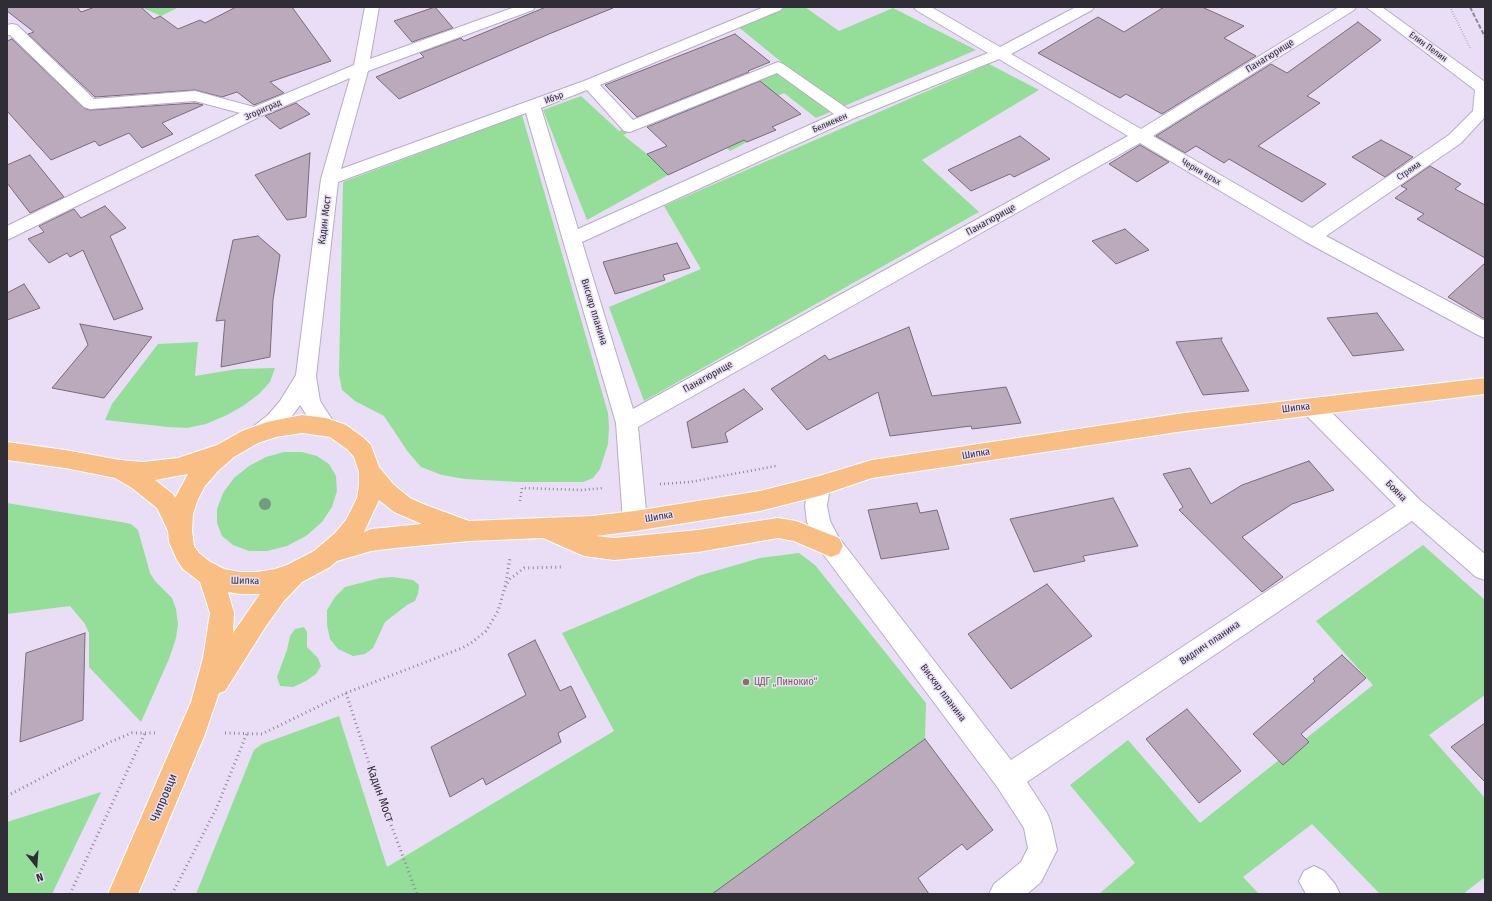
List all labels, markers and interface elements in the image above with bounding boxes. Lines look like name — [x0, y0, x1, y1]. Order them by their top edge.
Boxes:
street label: Елин Пелин — [1407, 30, 1449, 64]
street label: Панагюрище — [1244, 36, 1296, 76]
street label: Ибър — [543, 89, 565, 107]
street label: Згориград — [243, 97, 283, 123]
street label: Белмекен — [811, 111, 849, 135]
street label: Черни връх — [1179, 156, 1223, 188]
street label: Стряма — [1395, 159, 1423, 183]
street label: Кадин Мост — [316, 195, 334, 245]
street label: Панагюрище — [964, 201, 1018, 239]
street label: Вискяр планина — [578, 277, 610, 347]
street label: Панагюрище — [681, 358, 735, 396]
street label: Шипка — [1281, 400, 1311, 416]
street label: Шипка — [961, 446, 991, 462]
street label: Бояна — [1383, 478, 1409, 504]
street label: Шипка — [644, 509, 674, 525]
street label: Шипка — [231, 575, 259, 587]
street label: Видлич планина — [1178, 618, 1242, 668]
street label: Вискяр планина — [918, 662, 968, 724]
place label: ЦДГ „Пинокио“ — [754, 676, 817, 688]
marker: ЦДГ „Пинокио“ — [741, 677, 751, 687]
street label: Кадин Мост — [363, 764, 397, 824]
street label: Чипровци — [147, 772, 181, 824]
north arrow — [16, 845, 56, 885]
text: N — [35, 870, 45, 884]

